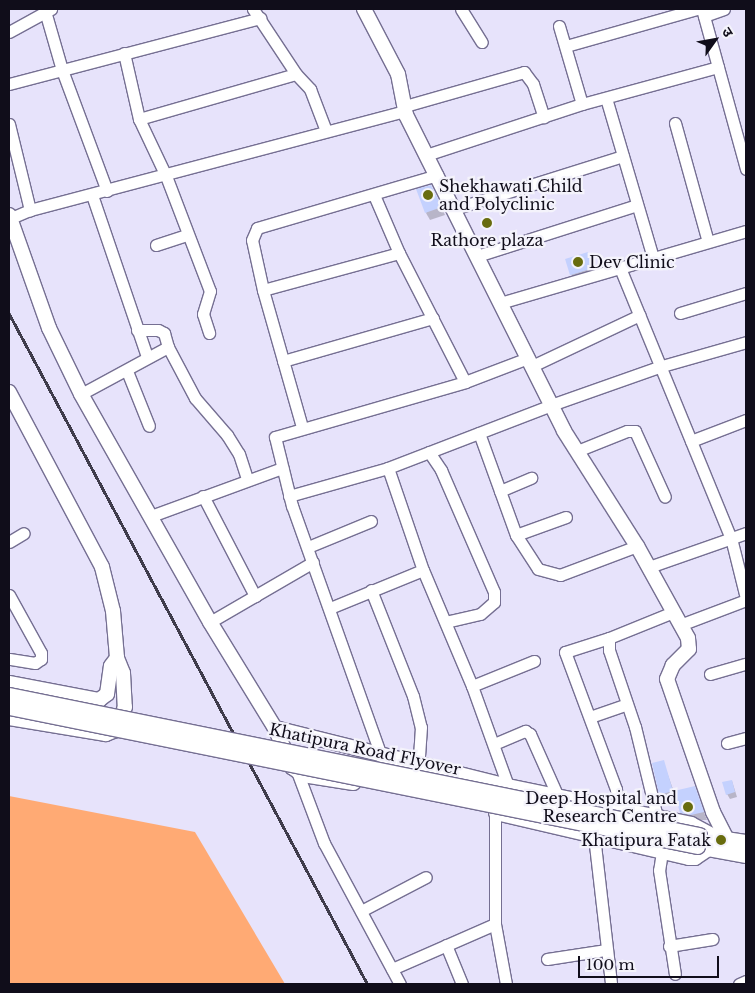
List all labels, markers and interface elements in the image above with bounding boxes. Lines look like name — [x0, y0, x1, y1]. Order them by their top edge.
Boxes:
north arrow — [690, 15, 740, 65]
text: उ — [718, 24, 738, 40]
place label: Shekhawati Child and Polyclinic — [439, 176, 583, 214]
marker: Shekhawati Child and Polyclinic — [421, 188, 435, 202]
marker: Rathore plaza — [481, 217, 493, 229]
place label: Rathore plaza — [431, 230, 543, 250]
place label: Dev Clinic — [589, 252, 675, 272]
marker: Dev Clinic — [571, 255, 585, 269]
street label: Khatipura Road Flyover — [267, 719, 463, 779]
place label: Deep Hospital and Research Centre — [525, 788, 677, 826]
marker: Deep Hospital and Research Centre — [681, 800, 695, 814]
place label: Khatipura Fatak — [581, 830, 711, 850]
marker: Khatipura Fatak — [715, 834, 727, 846]
scale bar — [580, 946, 721, 978]
text: 100 m — [586, 955, 635, 974]

